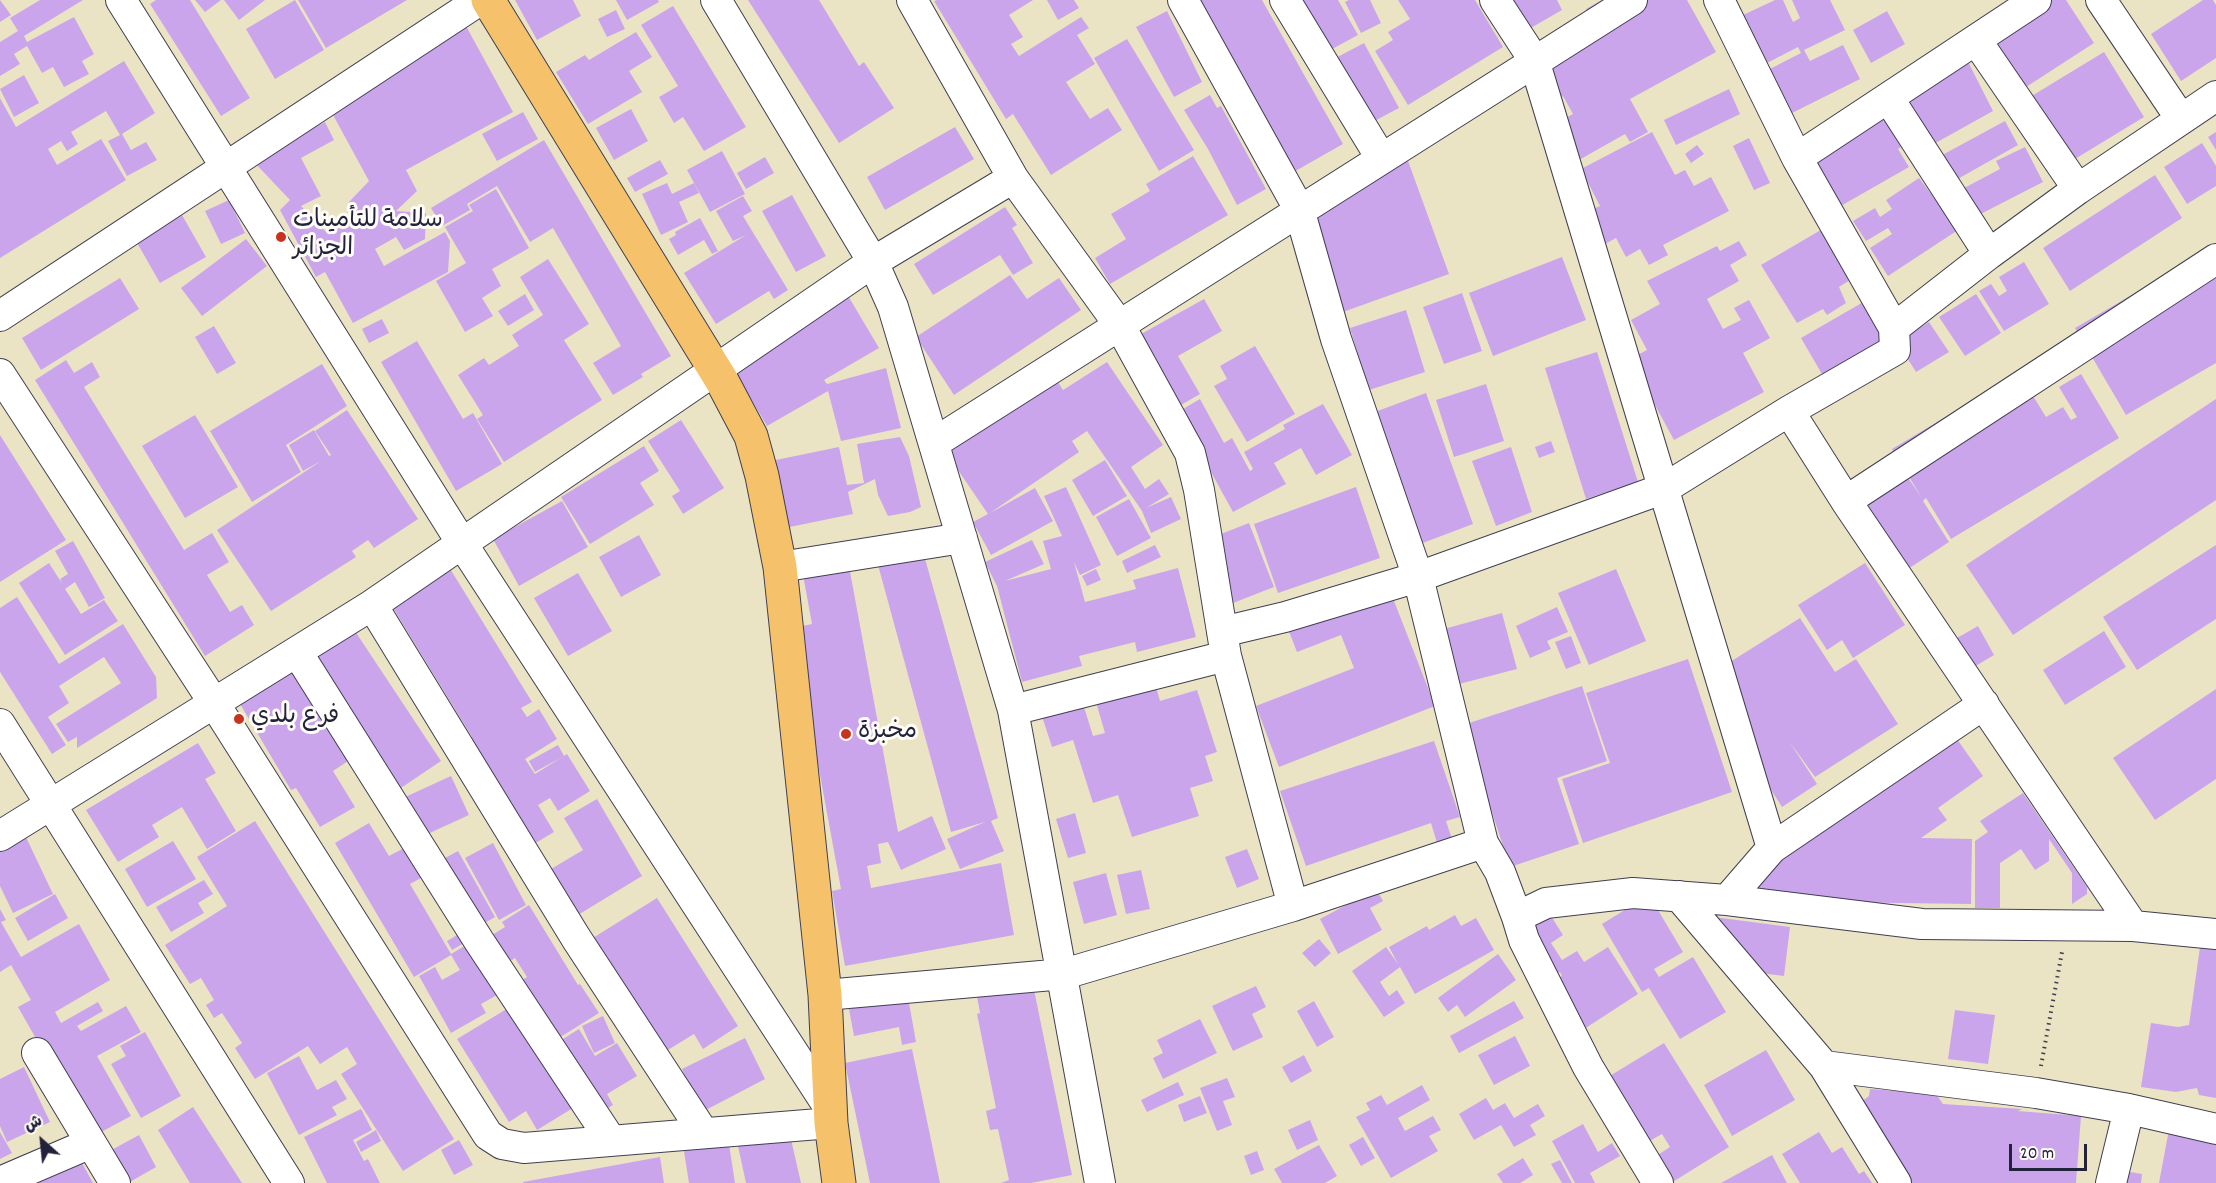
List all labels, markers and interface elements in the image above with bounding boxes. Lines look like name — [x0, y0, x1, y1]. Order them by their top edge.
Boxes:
place label: سلامة للتأمينات الجزائر — [293, 209, 443, 265]
marker: سلامة للتأمينات الجزائر — [274, 230, 288, 244]
place label: فرع بلدي — [251, 705, 339, 733]
marker: فرع بلدي — [232, 712, 246, 726]
place label: مخبزة — [858, 720, 917, 748]
marker: مخبزة — [839, 727, 853, 741]
text: ش — [21, 1110, 47, 1139]
north arrow — [12, 1111, 72, 1171]
scale bar — [2012, 1132, 2090, 1170]
text: 20 m — [2020, 1142, 2054, 1167]

